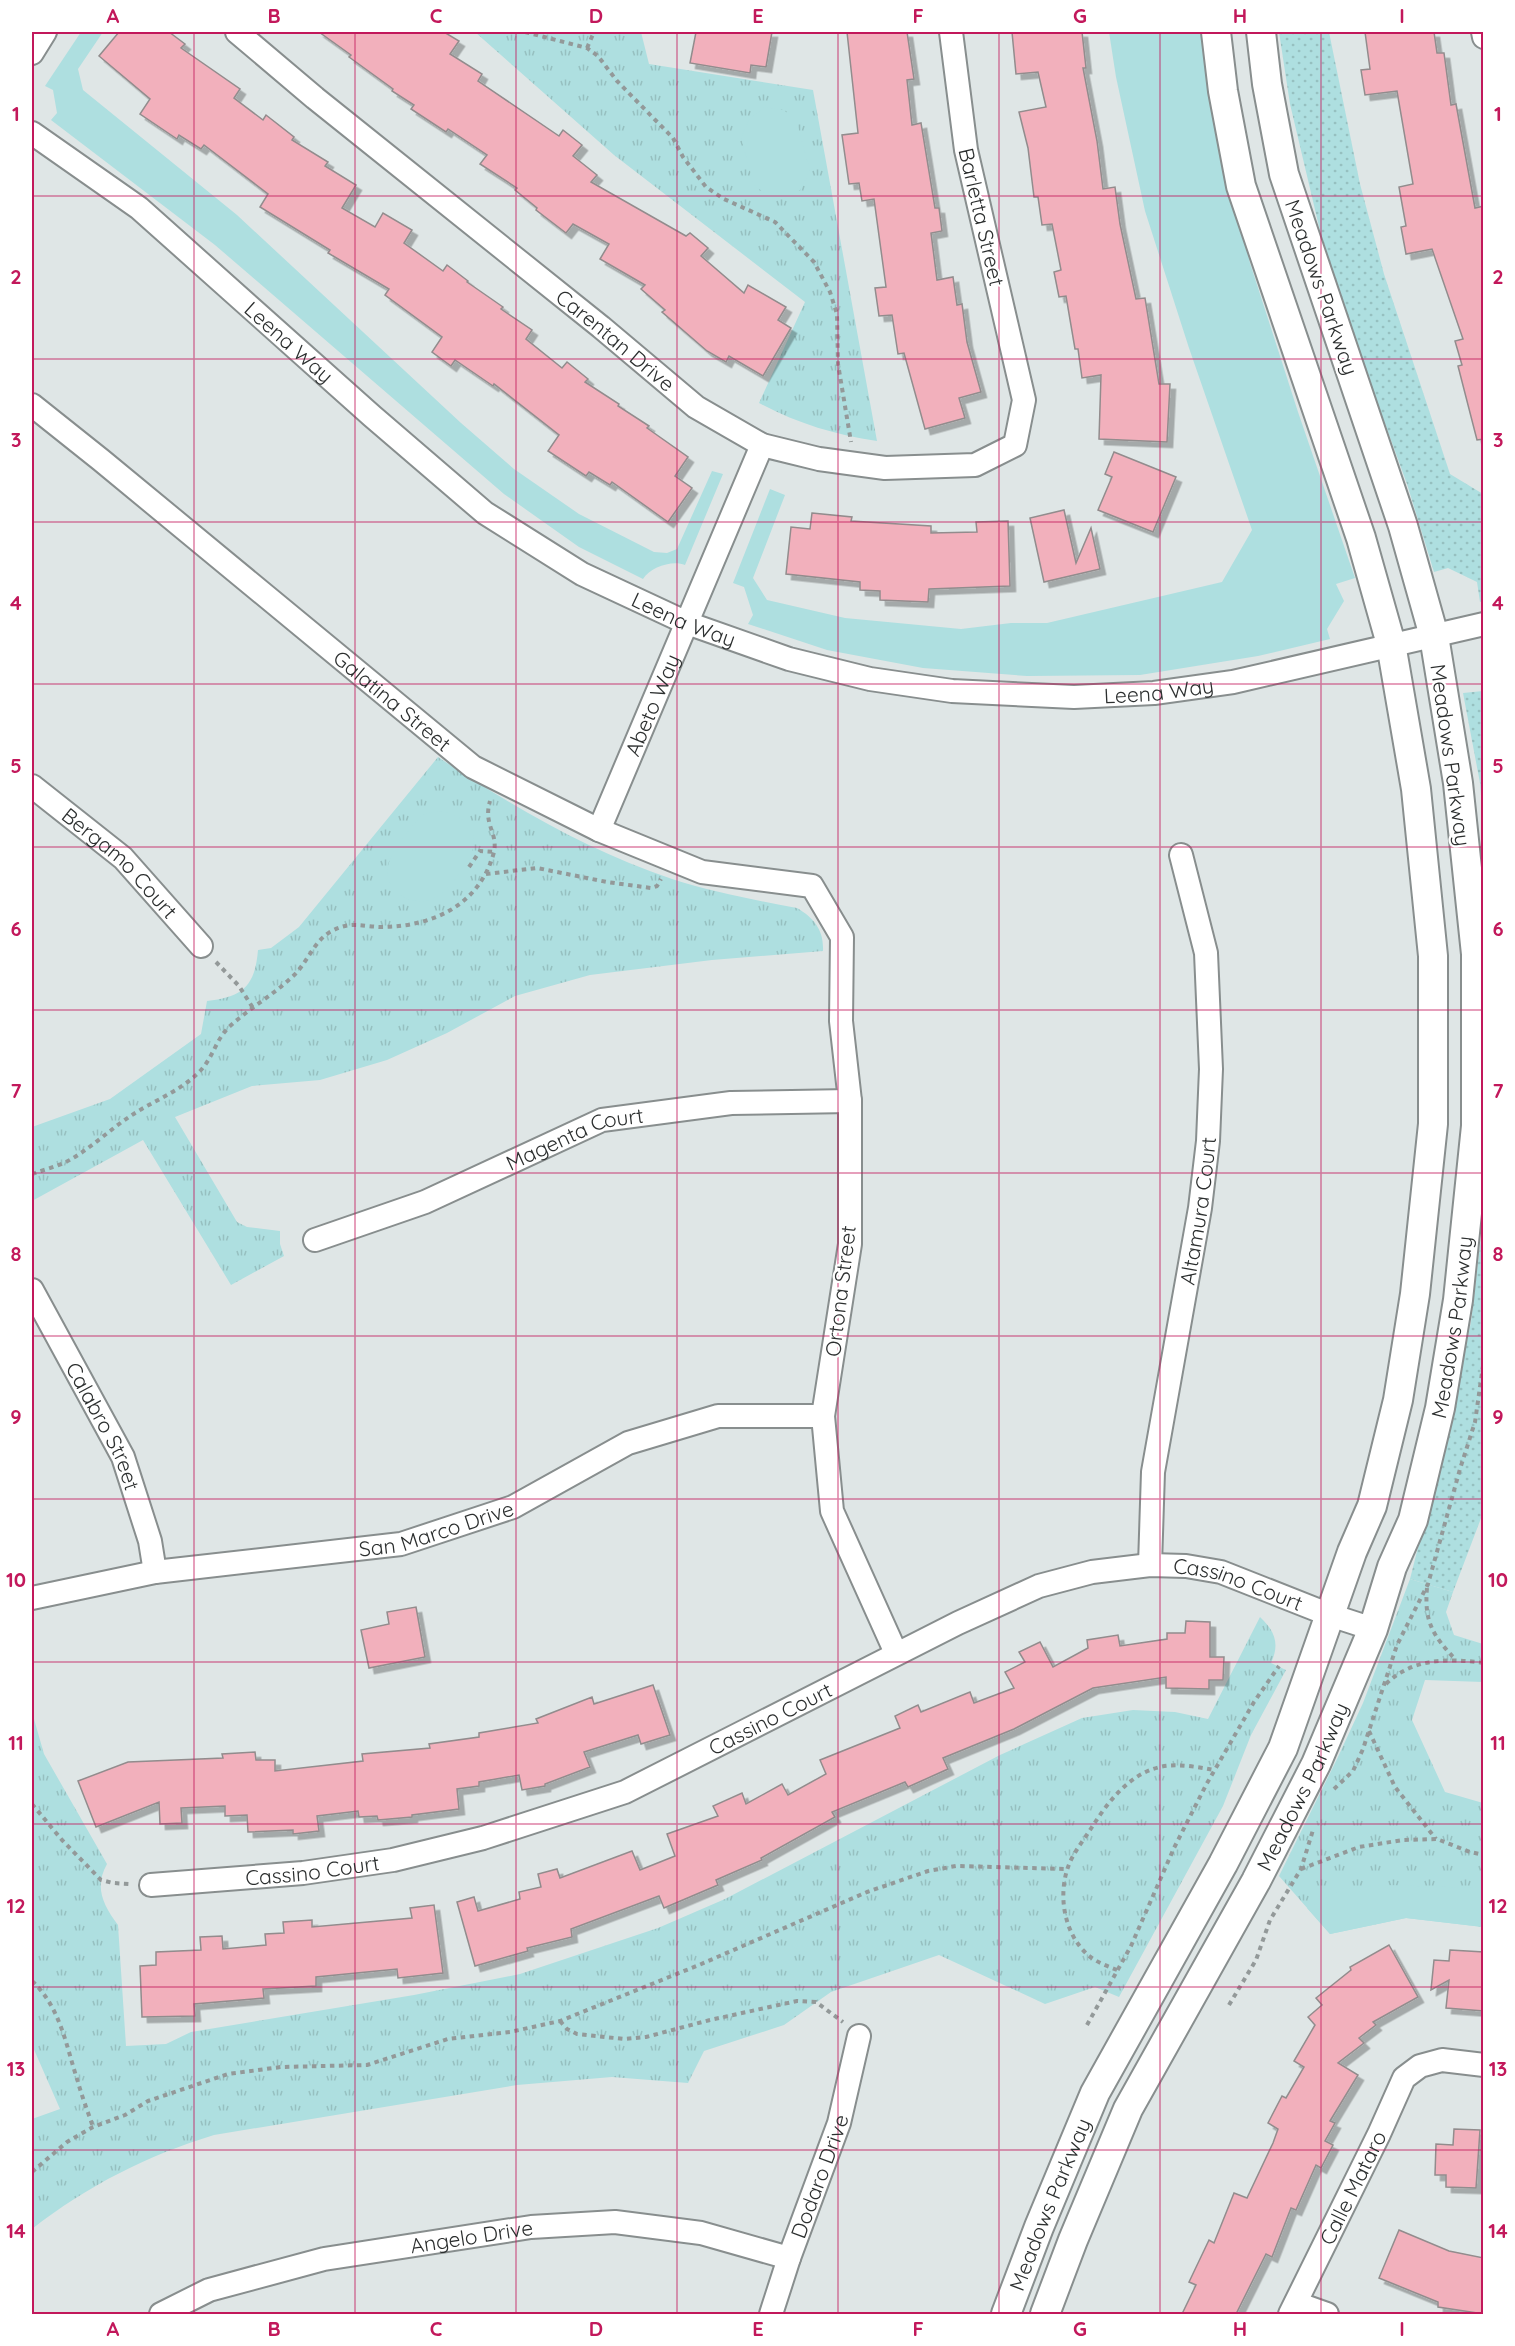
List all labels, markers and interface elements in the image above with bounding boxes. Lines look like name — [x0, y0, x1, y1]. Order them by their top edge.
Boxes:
text: A — [107, 3, 120, 28]
text: B — [267, 3, 281, 28]
text: C — [430, 3, 443, 28]
text: D — [589, 3, 603, 28]
text: E — [752, 3, 764, 28]
text: F — [912, 3, 924, 28]
text: G — [1073, 3, 1087, 28]
text: H — [1233, 3, 1247, 28]
text: I — [1399, 3, 1405, 28]
text: 1 — [12, 101, 20, 126]
text: 1 — [1494, 101, 1502, 126]
street label: Barletta Street — [953, 145, 1011, 289]
street label: Meadows Parkway — [1280, 196, 1364, 378]
text: 2 — [10, 264, 22, 289]
text: 2 — [1492, 264, 1504, 289]
street label: Carentan Drive — [551, 283, 680, 397]
street label: Leena Way — [239, 296, 339, 389]
text: 3 — [11, 427, 21, 452]
text: 3 — [1493, 427, 1503, 452]
street label: Leena Way — [628, 586, 739, 652]
text: 4 — [10, 590, 22, 615]
text: 4 — [1492, 590, 1504, 615]
street label: Galatina Street — [328, 644, 457, 757]
street label: Abeto Way — [619, 650, 685, 760]
street label: Meadows Parkway — [1425, 662, 1477, 848]
street label: Leena Way — [1103, 672, 1215, 708]
text: 5 — [10, 753, 22, 778]
text: 5 — [1492, 753, 1504, 778]
street label: Bergamo Court — [57, 802, 183, 924]
text: 6 — [10, 916, 22, 941]
text: 6 — [1492, 916, 1504, 941]
text: 7 — [11, 1078, 22, 1103]
text: 7 — [1493, 1078, 1504, 1103]
street label: Magenta Court — [502, 1102, 645, 1176]
street label: Altamura Court — [1174, 1137, 1221, 1287]
street label: Ortona Street — [819, 1224, 861, 1358]
street label: Meadows Parkway — [1425, 1235, 1478, 1421]
text: 8 — [11, 1241, 22, 1266]
text: 8 — [1493, 1241, 1504, 1266]
street label: Calabro Street — [61, 1357, 146, 1493]
text: 9 — [10, 1404, 22, 1429]
text: 9 — [1492, 1404, 1504, 1429]
street label: San Marco Drive — [357, 1495, 517, 1562]
street label: Cassino Court — [1173, 1553, 1307, 1616]
text: 10 — [6, 1567, 26, 1592]
text: 10 — [1488, 1567, 1508, 1592]
street label: Cassino Court — [704, 1676, 836, 1760]
street label: Meadows Parkway — [1251, 1698, 1354, 1875]
text: 11 — [8, 1730, 24, 1755]
text: 11 — [1490, 1730, 1506, 1755]
street label: Cassino Court — [244, 1849, 381, 1891]
text: 12 — [6, 1893, 26, 1918]
text: 12 — [1488, 1893, 1508, 1918]
text: 13 — [7, 2056, 25, 2081]
text: 13 — [1489, 2056, 1507, 2081]
street label: Dodaro Drive — [784, 2112, 854, 2242]
street label: Meadows Parkway — [1003, 2114, 1096, 2294]
street label: Calle Mataro — [1313, 2126, 1392, 2249]
street label: Angelo Drive — [408, 2214, 535, 2259]
text: 14 — [6, 2218, 26, 2243]
text: 14 — [1488, 2218, 1508, 2243]
text: A — [107, 2316, 120, 2341]
text: B — [267, 2316, 281, 2341]
text: C — [430, 2316, 443, 2341]
text: D — [589, 2316, 603, 2341]
text: E — [752, 2316, 764, 2341]
text: F — [912, 2316, 924, 2341]
text: G — [1073, 2316, 1087, 2341]
text: H — [1233, 2316, 1247, 2341]
text: I — [1399, 2316, 1405, 2341]

